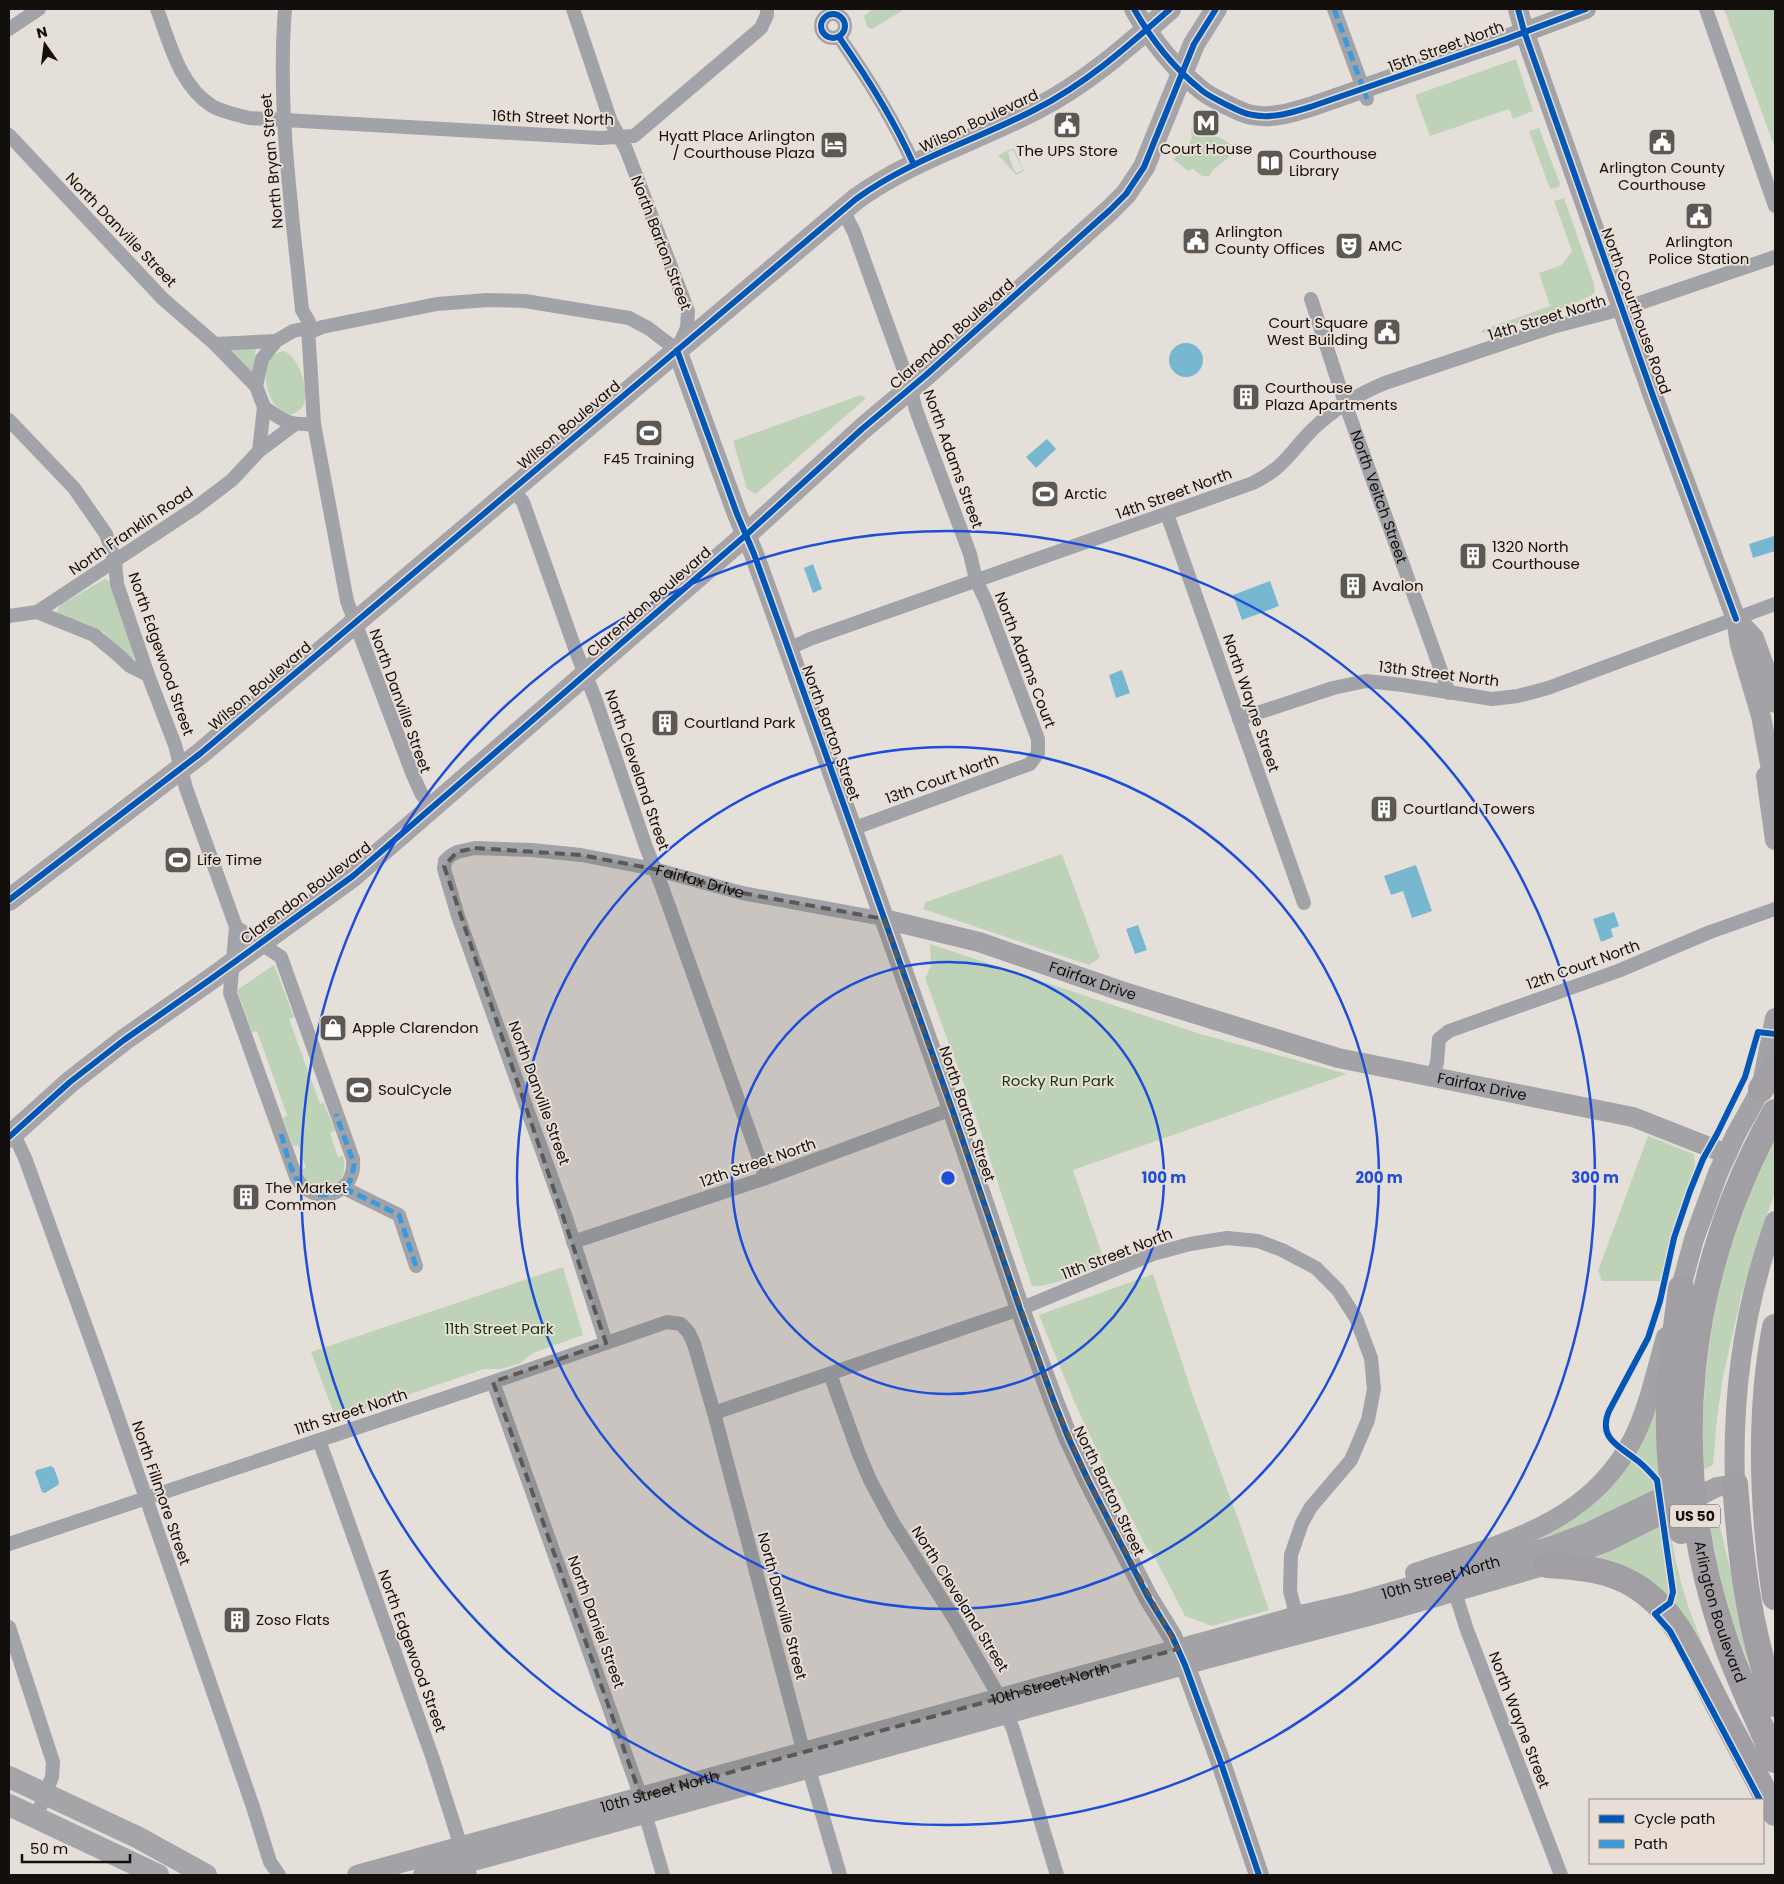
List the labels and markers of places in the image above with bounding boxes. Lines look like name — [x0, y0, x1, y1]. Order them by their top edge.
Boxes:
metro station icon: Court House — [1191, 108, 1221, 138]
public building icon: The UPS Store — [1052, 110, 1082, 140]
place label: Hyatt Place Arlington / Courthouse Plaza — [659, 125, 815, 163]
public building icon: Arlington County Courthouse — [1647, 127, 1677, 157]
hotel icon: Hyatt Place Arlington / Courthouse Plaza — [819, 130, 849, 160]
place label: Court House — [1160, 138, 1252, 159]
place label: The UPS Store — [1016, 140, 1118, 161]
place label: Courthouse Library — [1289, 143, 1377, 181]
library icon: Courthouse Library — [1255, 148, 1285, 178]
place label: Arlington County Courthouse — [1599, 157, 1725, 195]
public building icon: Arlington Police Station — [1684, 201, 1714, 231]
place label: Arlington County Offices — [1215, 221, 1325, 259]
public building icon: Arlington County Offices — [1181, 226, 1211, 256]
theatre icon: AMC — [1334, 231, 1364, 261]
place label: Arlington Police Station — [1649, 231, 1749, 269]
place label: AMC — [1368, 235, 1403, 256]
place label: Court Square West Building — [1267, 312, 1368, 350]
public building icon: Court Square West Building — [1372, 317, 1402, 347]
place label: Courthouse Plaza Apartments — [1265, 377, 1398, 415]
building icon: Courthouse Plaza Apartments — [1231, 382, 1261, 412]
sports icon: F45 Training — [634, 418, 664, 448]
place label: F45 Training — [604, 448, 695, 469]
sports icon: Arctic — [1030, 479, 1060, 509]
place label: Arctic — [1064, 483, 1107, 504]
place label: 1320 North Courthouse — [1492, 536, 1580, 574]
building icon: 1320 North Courthouse — [1458, 541, 1488, 571]
building icon: Avalon — [1338, 571, 1368, 601]
place label: Avalon — [1372, 575, 1424, 596]
building icon: Courtland Park — [650, 708, 680, 738]
place label: Courtland Park — [684, 712, 796, 733]
building icon: Courtland Towers — [1369, 794, 1399, 824]
place label: Courtland Towers — [1403, 798, 1535, 819]
sports icon: Life Time — [163, 845, 193, 875]
place label: Life Time — [197, 849, 262, 870]
shop icon: Apple Clarendon — [318, 1013, 348, 1043]
place label: Apple Clarendon — [352, 1017, 479, 1038]
sports icon: SoulCycle — [344, 1075, 374, 1105]
place label: SoulCycle — [378, 1079, 452, 1100]
centre of rings — [939, 1169, 957, 1187]
place label: The Market Common — [265, 1177, 347, 1215]
building icon: The Market Common — [231, 1182, 261, 1212]
building icon: Zoso Flats — [222, 1605, 252, 1635]
place label: Zoso Flats — [256, 1609, 330, 1630]

